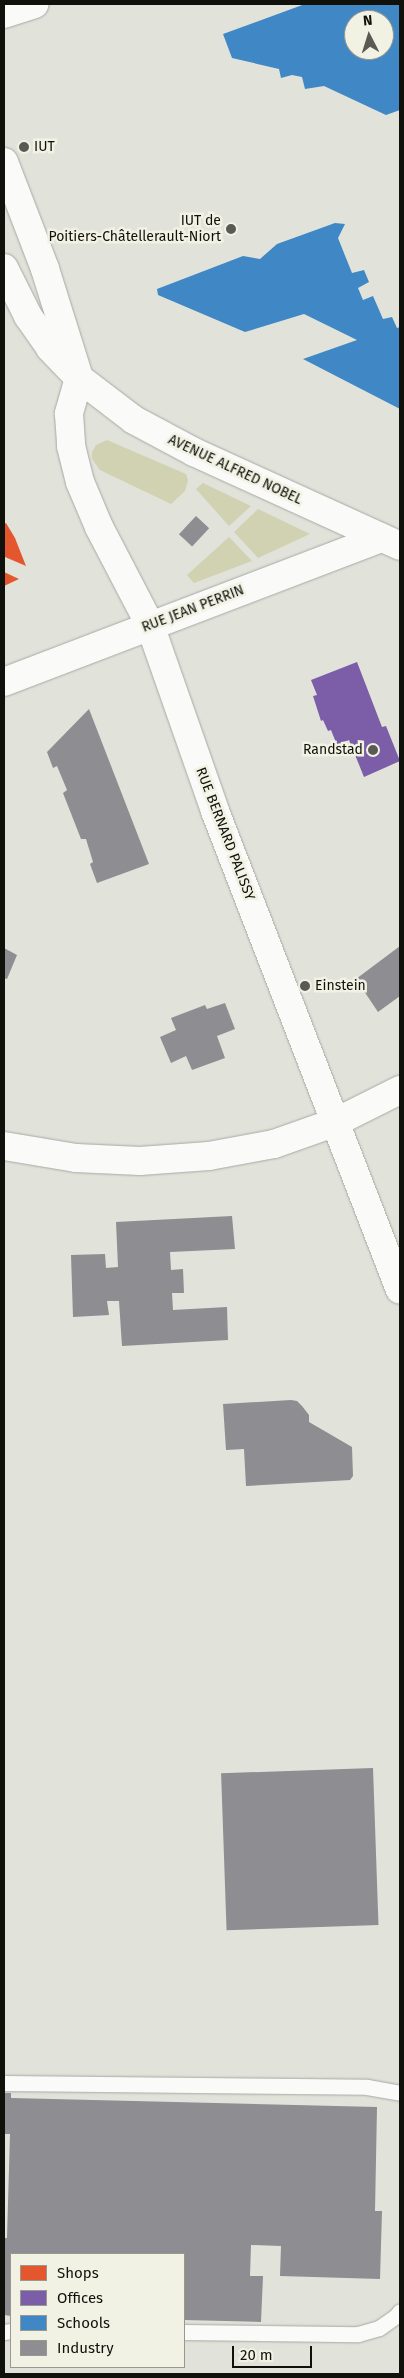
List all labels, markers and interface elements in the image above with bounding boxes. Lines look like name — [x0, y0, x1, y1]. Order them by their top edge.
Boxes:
north arrow — [344, 10, 394, 60]
text: N — [362, 12, 373, 29]
place label: IUT — [34, 139, 55, 155]
marker: IUT — [18, 141, 30, 153]
place label: IUT de Poitiers-Châtellerault-Niort — [48, 213, 221, 246]
marker: IUT de Poitiers-Châtellerault-Niort — [225, 223, 237, 235]
street label: AVENUE ALFRED NOBEL — [165, 432, 305, 508]
street label: RUE JEAN PERRIN — [140, 582, 246, 636]
place label: Randstad — [303, 742, 363, 758]
marker: Randstad — [367, 744, 379, 756]
street label: RUE BERNARD PALISSY — [192, 765, 258, 903]
place label: Einstein — [315, 978, 366, 994]
marker: Einstein — [299, 980, 311, 992]
legend — [10, 2253, 185, 2368]
text: Shops — [57, 2264, 99, 2282]
text: Offices — [57, 2289, 103, 2307]
text: Schools — [57, 2314, 110, 2332]
scale bar — [234, 2336, 314, 2368]
text: Industry — [57, 2339, 114, 2357]
text: 20 m — [240, 2346, 273, 2364]

